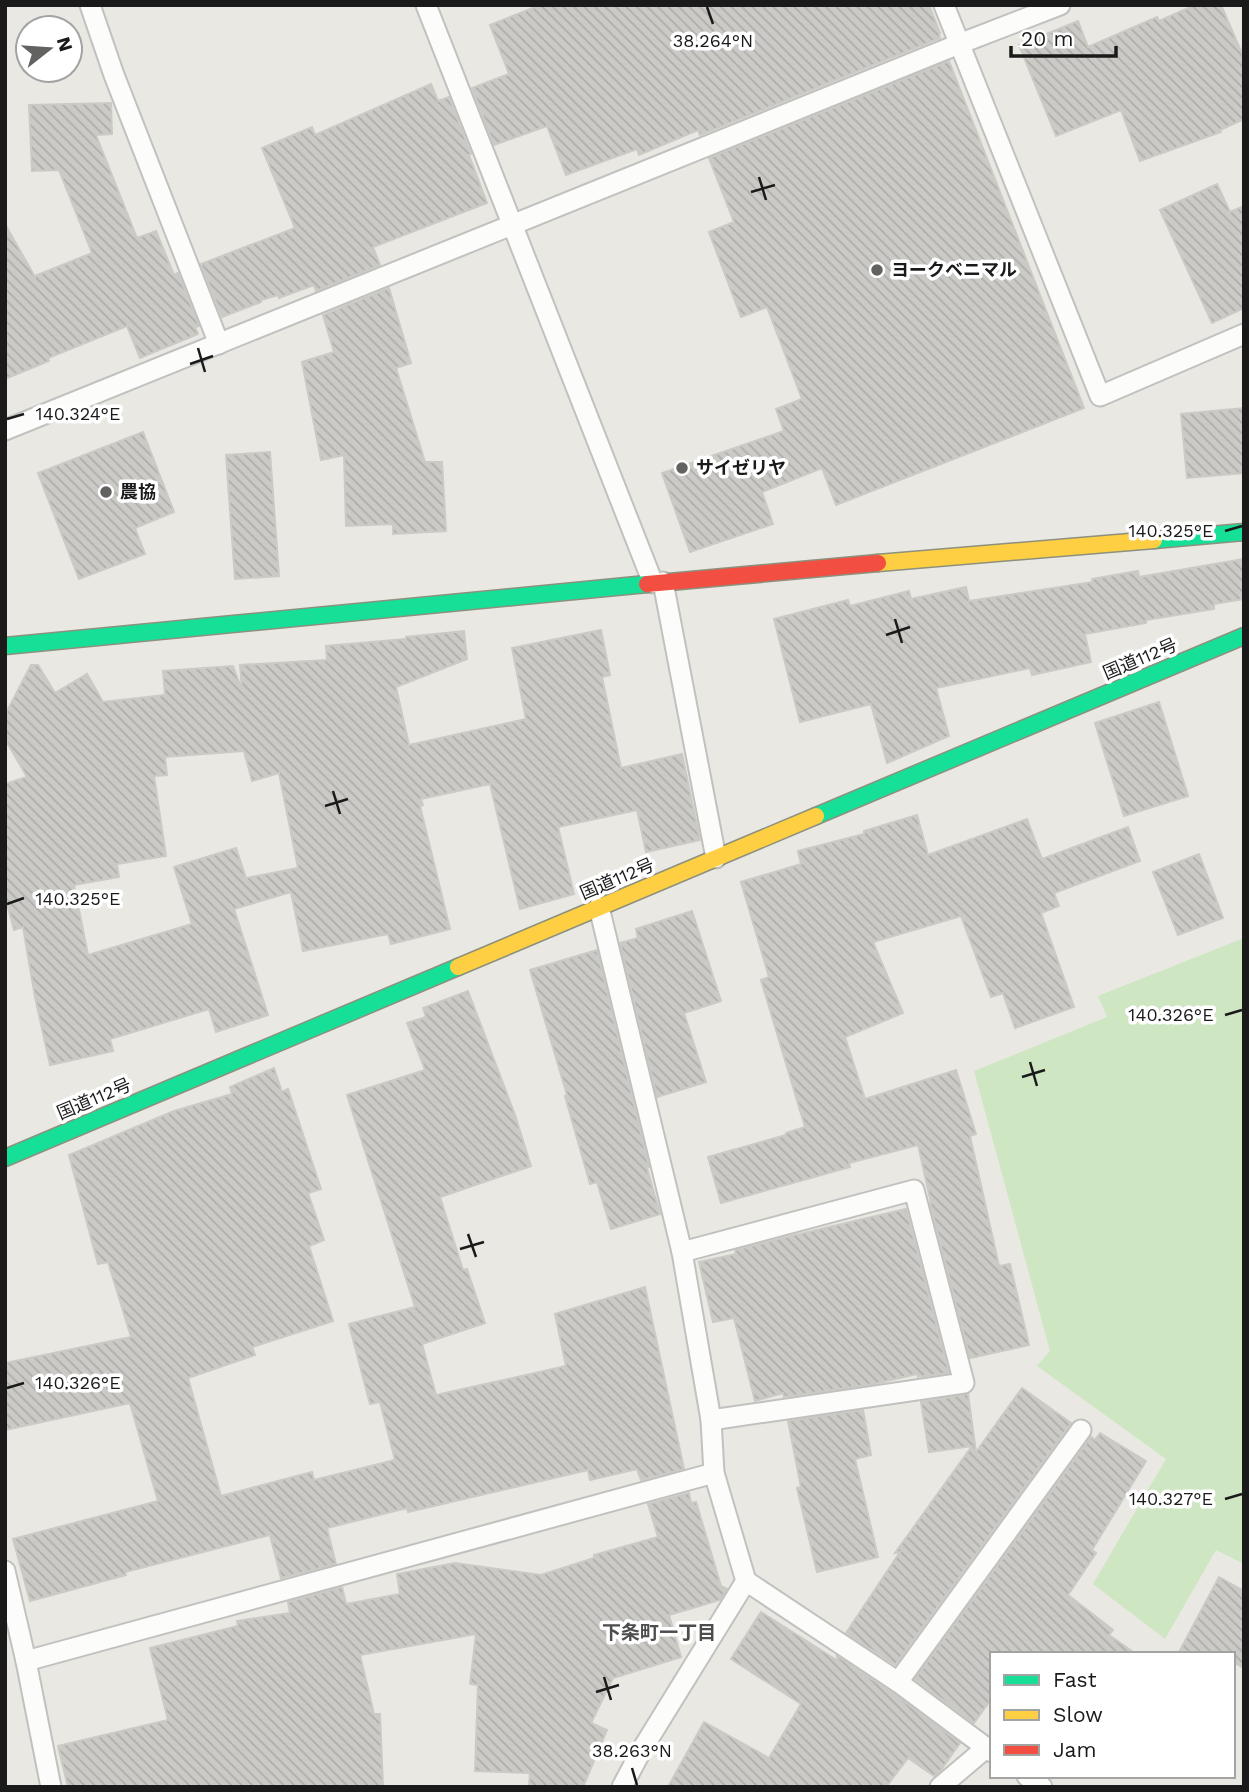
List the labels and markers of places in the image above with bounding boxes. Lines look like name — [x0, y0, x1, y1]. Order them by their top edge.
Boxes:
place label: ヨークベニマル — [891, 259, 1017, 280]
marker: ヨークベニマル — [869, 262, 885, 278]
place label: サイゼリヤ — [696, 457, 786, 478]
marker: サイゼリヤ — [674, 460, 690, 476]
place label: 農協 — [120, 481, 156, 502]
marker: 農協 — [98, 484, 114, 500]

